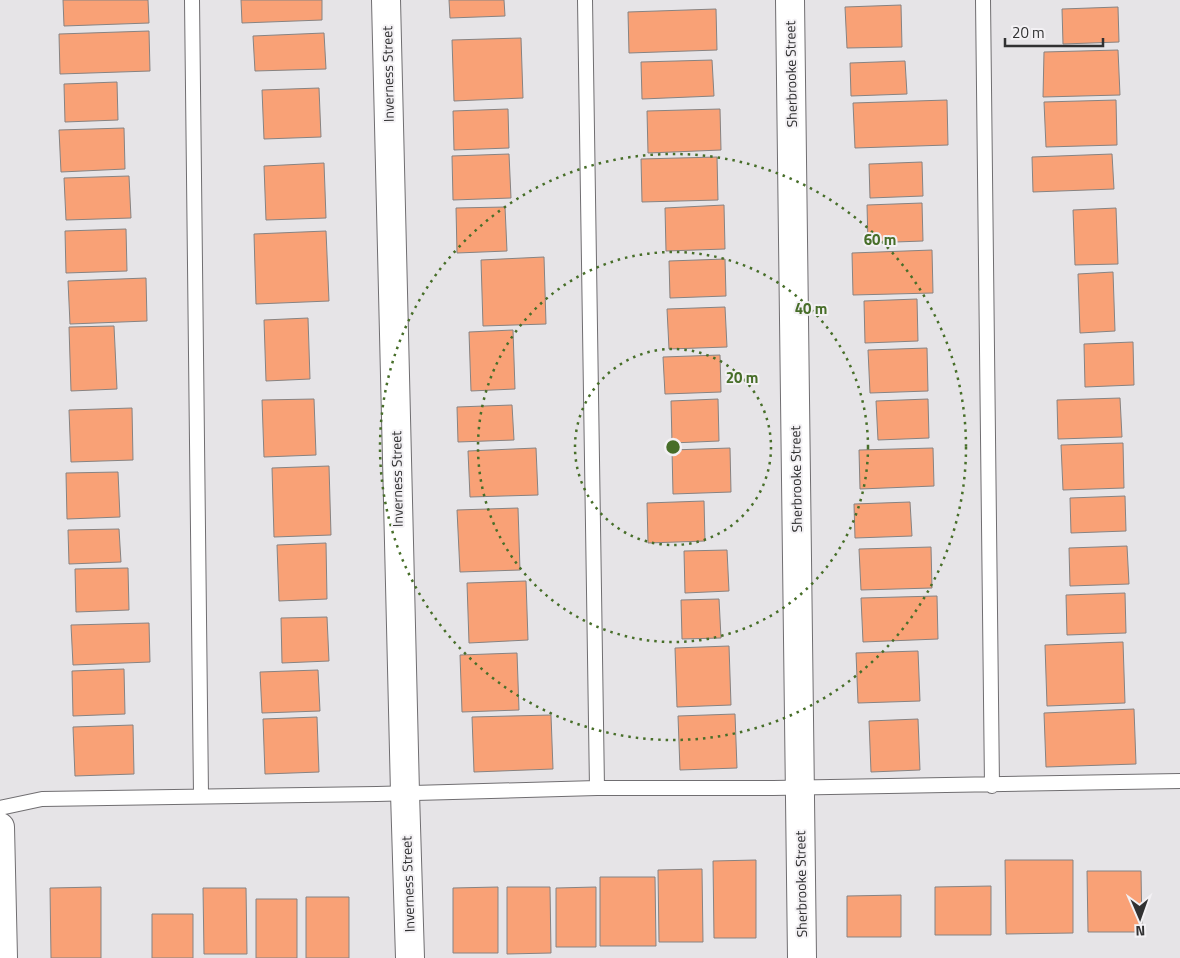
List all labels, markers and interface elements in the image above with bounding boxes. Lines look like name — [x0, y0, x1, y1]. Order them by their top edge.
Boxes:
scale bar — [1005, 15, 1102, 47]
street label: Sherbrooke Street — [779, 20, 802, 128]
text: 20 m — [1012, 21, 1045, 44]
street label: Inverness Street — [376, 26, 399, 122]
text: 60 m — [864, 228, 896, 251]
text: 40 m — [795, 297, 827, 320]
text: 20 m — [726, 366, 758, 389]
street label: Sherbrooke Street — [784, 425, 807, 533]
street label: Inverness Street — [385, 431, 408, 527]
centre of rings — [664, 438, 682, 456]
street label: Sherbrooke Street — [789, 830, 812, 938]
street label: Inverness Street — [395, 836, 420, 932]
north arrow — [1115, 893, 1165, 943]
text: N — [1135, 921, 1146, 942]

